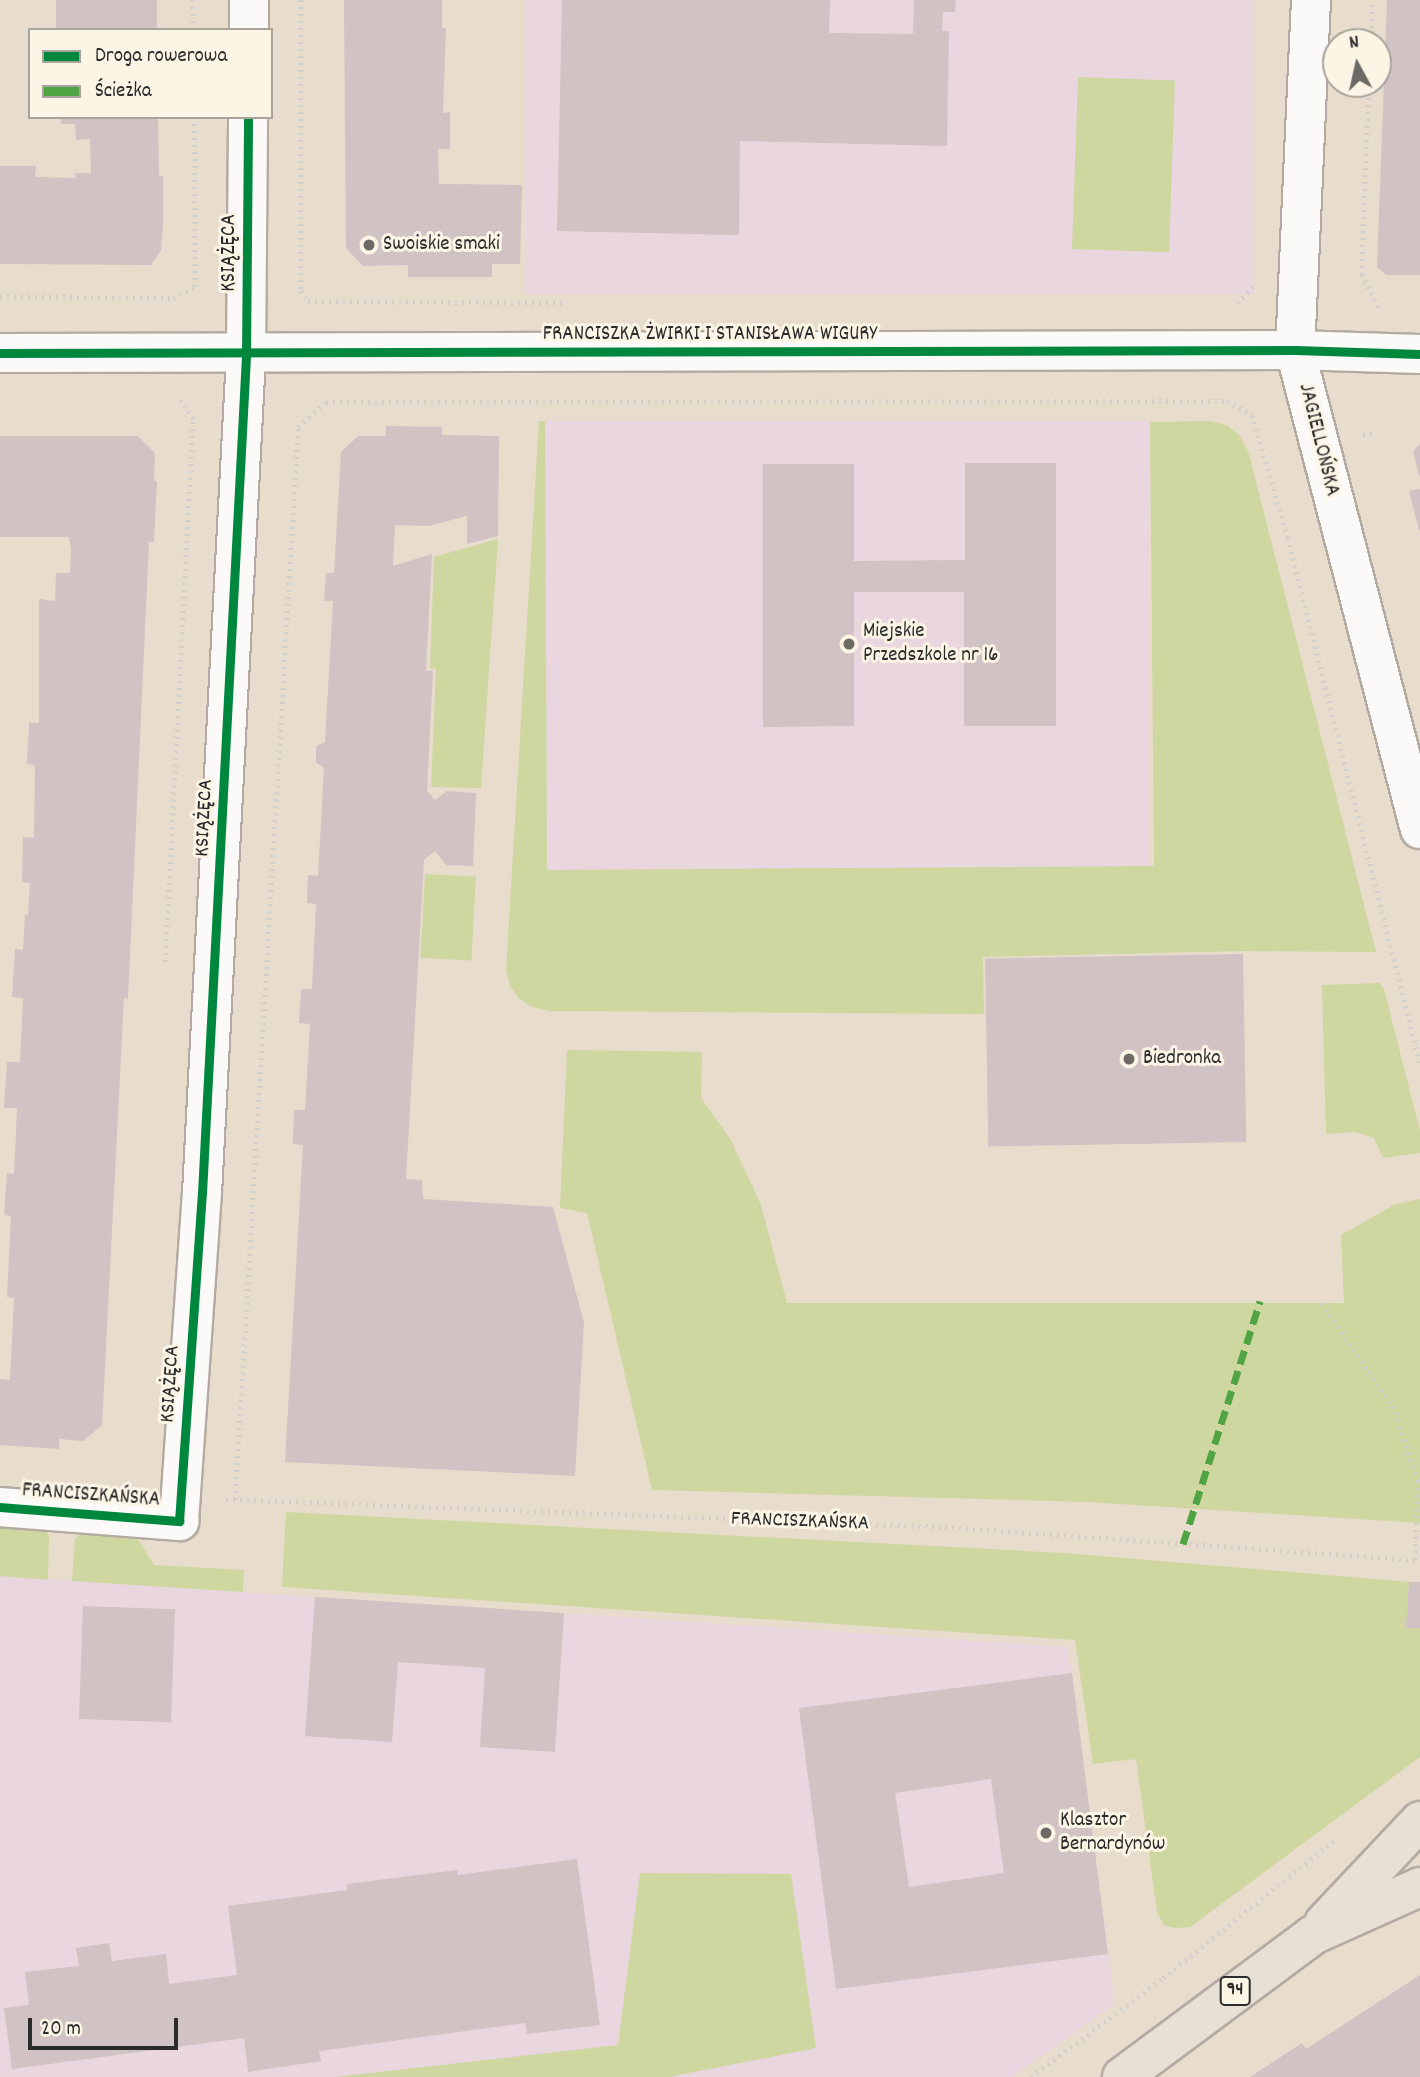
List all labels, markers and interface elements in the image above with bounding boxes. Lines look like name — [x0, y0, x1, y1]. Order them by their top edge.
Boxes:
legend — [28, 28, 273, 119]
north arrow — [1322, 28, 1392, 98]
text: N — [1348, 30, 1361, 58]
text: Droga rowerowa — [95, 42, 227, 72]
text: Ścieżka — [95, 77, 152, 107]
street label: KSIĄŻĘCA — [217, 214, 243, 292]
place label: Swoiskie smaki — [383, 232, 500, 258]
marker: Swoiskie smaki — [361, 237, 377, 253]
street label: FRANCISZKA ŻWIRKI I STANISŁAWA WIGURY — [543, 322, 877, 348]
street label: JAGIELLOŃSKA — [1292, 381, 1344, 499]
place label: Miejskie Przedszkole nr 16 — [863, 619, 998, 669]
marker: Miejskie Przedszkole nr 16 — [841, 636, 857, 652]
street label: KSIĄŻĘCA — [190, 779, 220, 857]
place label: Biedronka — [1143, 1046, 1221, 1072]
marker: Biedronka — [1121, 1051, 1137, 1067]
street label: KSIĄŻĘCA — [156, 1344, 186, 1424]
street label: FRANCISZKAŃSKA — [21, 1479, 161, 1513]
street label: FRANCISZKAŃSKA — [731, 1507, 869, 1537]
place label: Klasztor Bernardynów — [1060, 1808, 1165, 1858]
marker: Klasztor Bernardynów — [1038, 1825, 1054, 1841]
road number: 94 — [1219, 1976, 1251, 2007]
scale bar — [32, 2004, 182, 2048]
text: 20 m — [41, 2015, 81, 2045]

